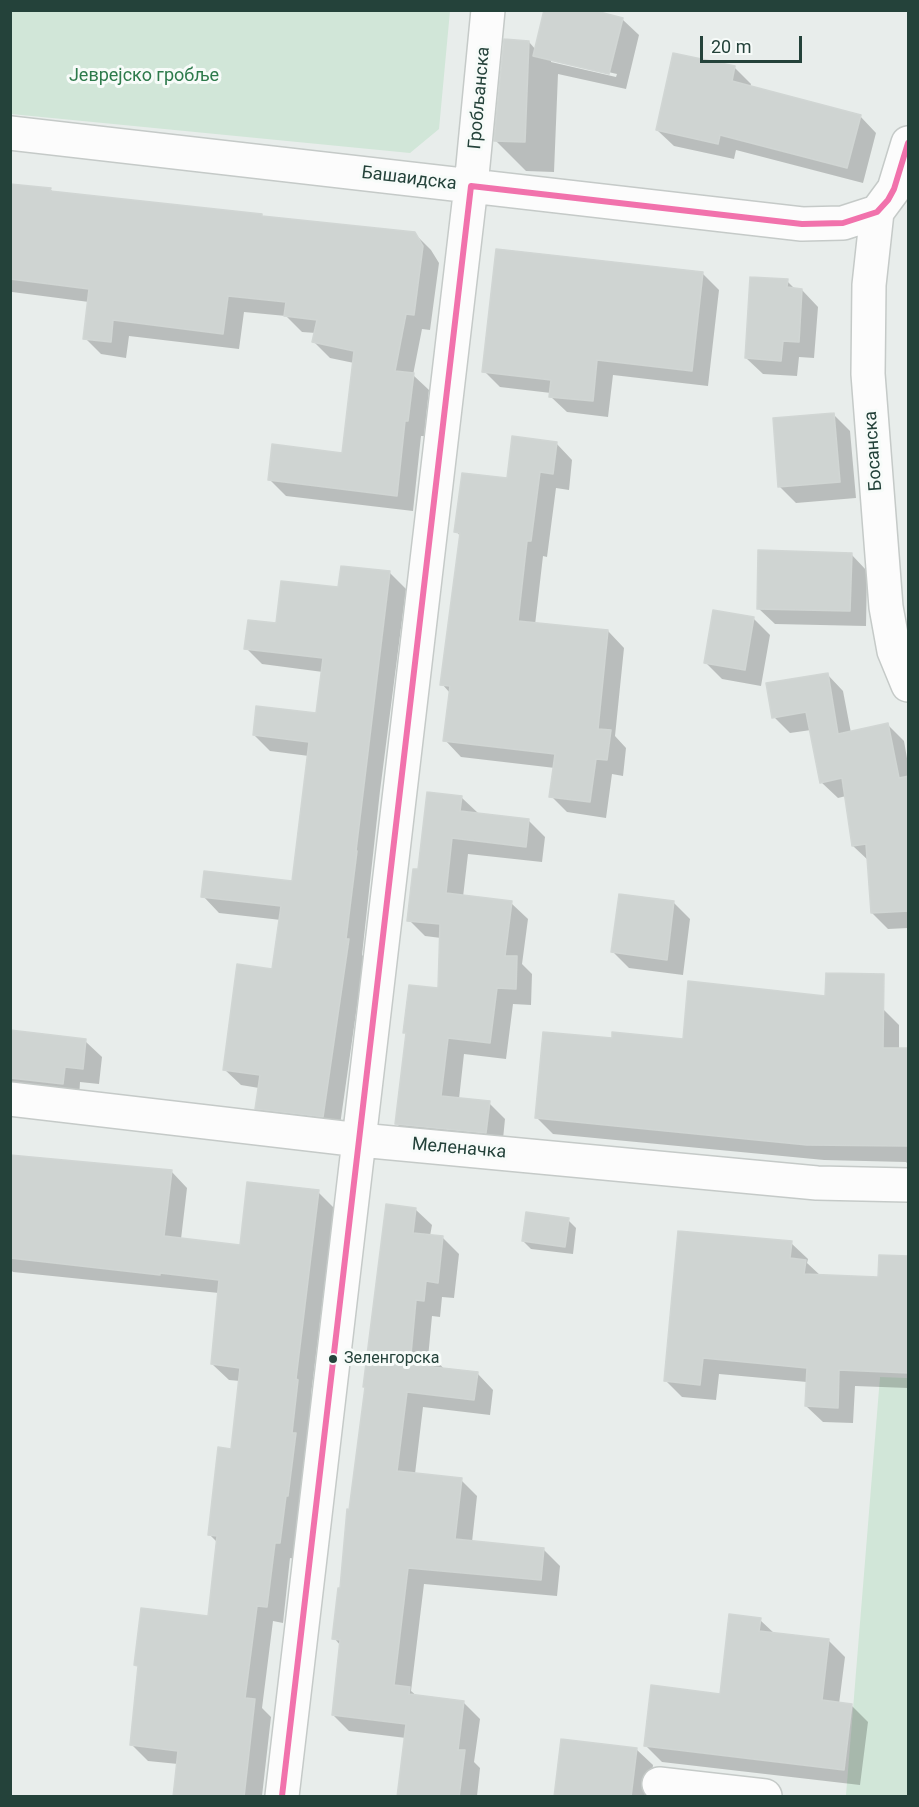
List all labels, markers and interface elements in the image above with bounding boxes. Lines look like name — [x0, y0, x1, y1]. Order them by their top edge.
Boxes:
scale bar — [703, 24, 805, 62]
text: 20 m — [711, 36, 751, 57]
street label: Гробљанска — [465, 46, 495, 150]
park label: Јеврејско гробље — [69, 65, 219, 87]
street label: Башаидска — [360, 162, 458, 196]
street label: Босанска — [860, 410, 888, 492]
street label: Меленачка — [411, 1134, 507, 1164]
place label: Зеленгорска — [344, 1349, 439, 1369]
marker: Зеленгорска — [327, 1353, 339, 1365]

